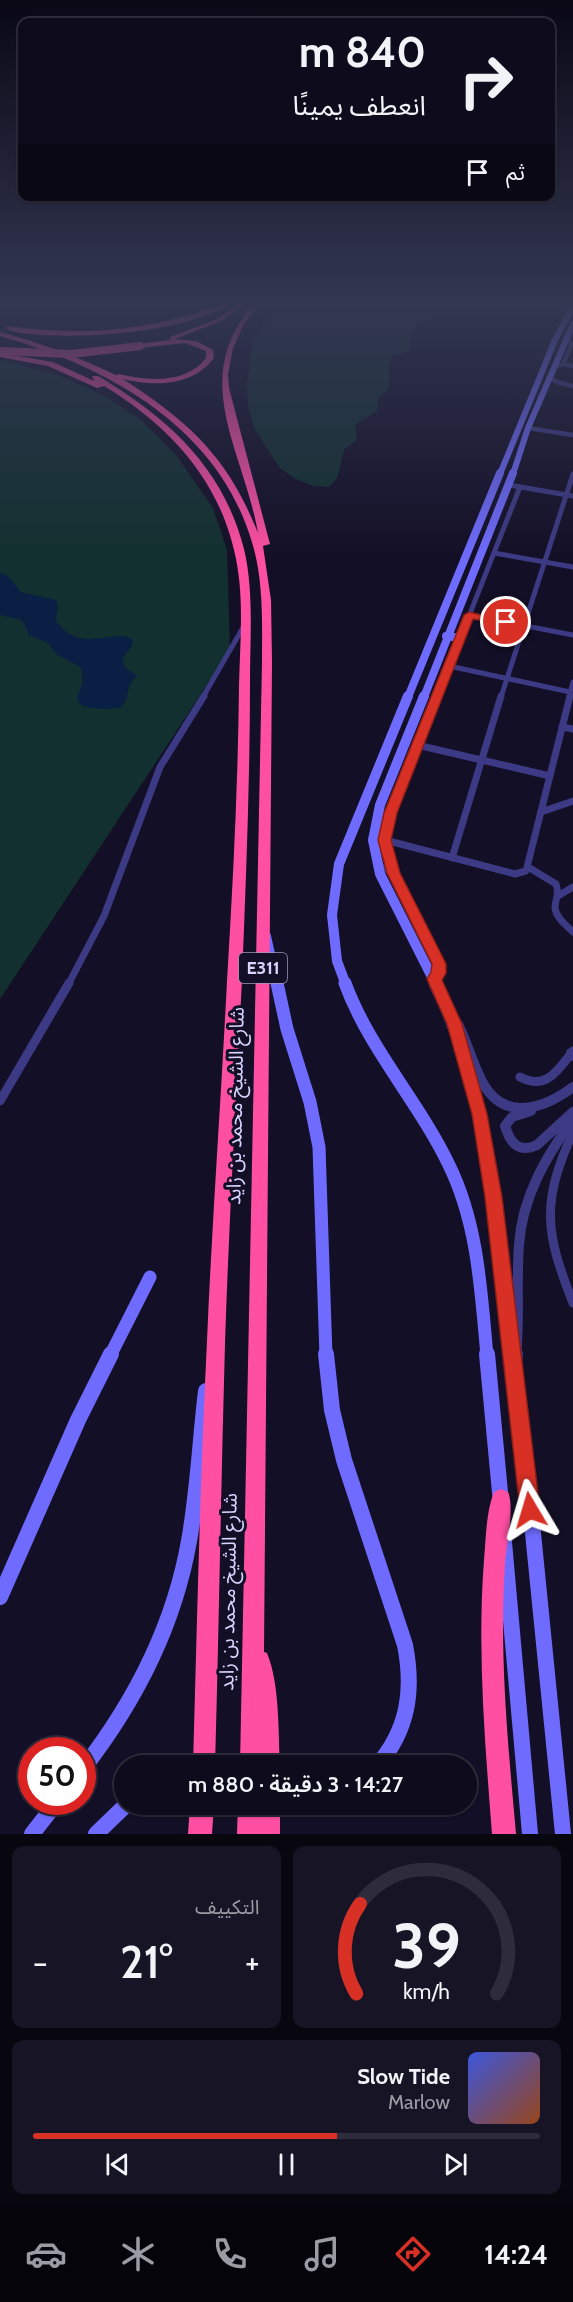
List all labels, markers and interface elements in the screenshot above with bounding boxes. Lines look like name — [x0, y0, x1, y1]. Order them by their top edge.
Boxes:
text: 840 m — [299, 26, 426, 78]
icon: right — [447, 42, 525, 120]
text: انعطف يمينًا — [292, 89, 426, 122]
icon: arrive — [461, 156, 494, 189]
text: ثم — [506, 159, 525, 186]
pin — [480, 596, 531, 647]
icon: arrive — [489, 605, 522, 638]
road number: E311 — [239, 953, 287, 983]
street label: شارع الشيخ محمد بن زايد — [221, 1007, 252, 1205]
position arrow — [498, 1478, 562, 1542]
street label: شارع الشيخ محمد بن زايد — [214, 1493, 245, 1691]
speed limit sign: 50 — [18, 1737, 96, 1815]
text: 14:27 · 3 دقيقة · 880 m — [188, 1771, 403, 1798]
text: التكييف — [195, 1895, 260, 1919]
text: 39 — [392, 1908, 461, 1984]
text: 21° — [120, 1935, 173, 1989]
text: − — [33, 1942, 48, 1982]
text: + — [245, 1942, 260, 1982]
text: km/h — [403, 1978, 450, 2004]
text: Slow Tide — [357, 2063, 450, 2090]
text: Marlow — [388, 2090, 450, 2114]
icon: previous — [101, 2148, 134, 2181]
icon: pause — [270, 2148, 303, 2181]
icon: next — [439, 2148, 472, 2181]
icon: car — [25, 2233, 67, 2275]
icon: climate — [117, 2233, 159, 2275]
icon: phone — [209, 2233, 251, 2275]
icon: music — [301, 2233, 343, 2275]
icon: directions — [392, 2233, 434, 2275]
text: 14:24 — [484, 2238, 548, 2271]

